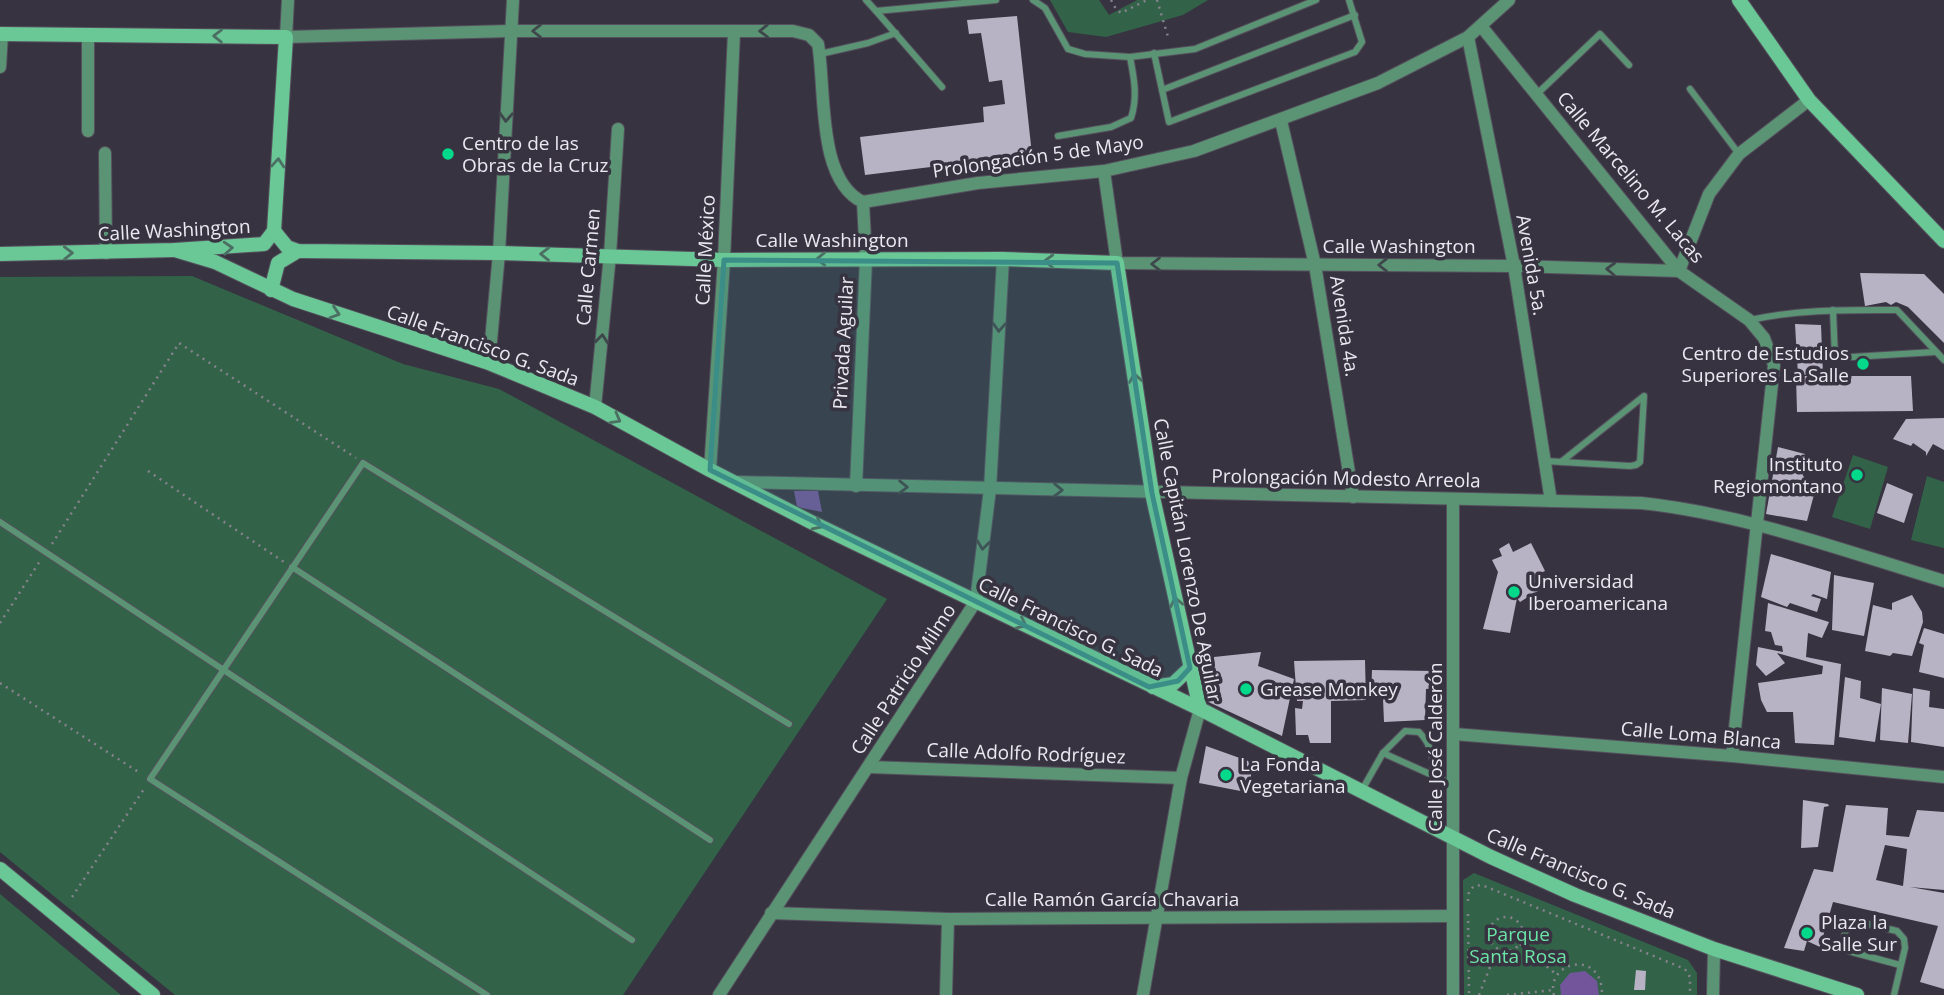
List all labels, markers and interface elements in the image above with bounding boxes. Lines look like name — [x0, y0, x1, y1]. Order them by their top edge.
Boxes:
one-way arrow — [531, 23, 541, 39]
one-way arrow — [758, 24, 769, 39]
one-way arrow — [212, 28, 222, 44]
street label: Calle Marcelino M. Lacas — [1551, 86, 1711, 268]
one-way arrow — [499, 112, 514, 123]
street label: Prolongación 5 de Mayo — [931, 128, 1145, 184]
place label: Centro de las Obras de la Cruz — [462, 130, 609, 178]
marker: Centro de las Obras de la Cruz — [440, 146, 456, 162]
one-way arrow — [270, 158, 285, 169]
street label: Calle México — [689, 194, 721, 306]
street label: Calle Carmen — [570, 207, 606, 327]
street label: Avenida 5a. — [1510, 212, 1554, 318]
street label: Calle Washington — [97, 213, 251, 247]
street label: Calle Washington — [755, 227, 909, 253]
street label: Calle Washington — [1322, 233, 1476, 259]
one-way arrow — [223, 240, 234, 255]
one-way arrow — [63, 245, 74, 261]
one-way arrow — [539, 246, 550, 262]
one-way arrow — [816, 251, 826, 267]
one-way arrow — [1043, 253, 1054, 268]
one-way arrow — [1150, 256, 1160, 272]
one-way arrow — [1377, 257, 1388, 273]
one-way arrow — [1605, 261, 1615, 277]
street label: Avenida 4a. — [1324, 274, 1366, 378]
street label: Privada Aguilar — [827, 276, 859, 410]
street label: Calle Francisco G. Sada — [383, 298, 583, 392]
one-way arrow — [329, 305, 341, 319]
one-way arrow — [992, 322, 1007, 333]
one-way arrow — [594, 333, 609, 345]
place label: Centro de Estudios Superiores La Salle — [1682, 340, 1849, 388]
marker: Centro de Estudios Superiores La Salle — [1855, 356, 1871, 372]
one-way arrow — [1127, 372, 1142, 384]
one-way arrow — [609, 411, 622, 424]
street label: Calle Capitán Lorenzo De Aguilar — [1148, 416, 1228, 704]
place label: Instituto Regiomontano — [1713, 451, 1843, 499]
street label: Prolongación Modesto Arreola — [1211, 463, 1481, 493]
marker: Instituto Regiomontano — [1849, 467, 1865, 483]
one-way arrow — [898, 479, 909, 494]
one-way arrow — [1053, 483, 1064, 498]
one-way arrow — [811, 516, 823, 530]
one-way arrow — [975, 539, 990, 551]
place label: Universidad Iberoamericana — [1528, 568, 1668, 616]
street label: Calle Francisco G. Sada — [974, 571, 1168, 683]
marker: Universidad Iberoamericana — [1506, 584, 1522, 600]
one-way arrow — [1169, 596, 1184, 608]
street label: Calle Patricio Milmo — [844, 599, 962, 759]
one-way arrow — [1015, 616, 1027, 630]
street label: Calle José Calderón — [1422, 662, 1448, 832]
place label: Grease Monkey — [1260, 676, 1398, 702]
marker: Grease Monkey — [1238, 681, 1254, 697]
street label: Calle Loma Blanca — [1620, 715, 1782, 755]
street label: Calle Adolfo Rodríguez — [926, 737, 1126, 769]
place label: La Fonda Vegetariana — [1240, 751, 1346, 799]
marker: La Fonda Vegetariana — [1218, 767, 1234, 783]
street label: Calle Francisco G. Sada — [1483, 821, 1679, 925]
street label: Calle Ramón García Chavaria — [985, 886, 1239, 912]
place label: Plaza la Salle Sur — [1821, 909, 1897, 957]
park label: Parque Santa Rosa — [1469, 921, 1567, 969]
marker: Plaza la Salle Sur — [1799, 925, 1815, 941]

